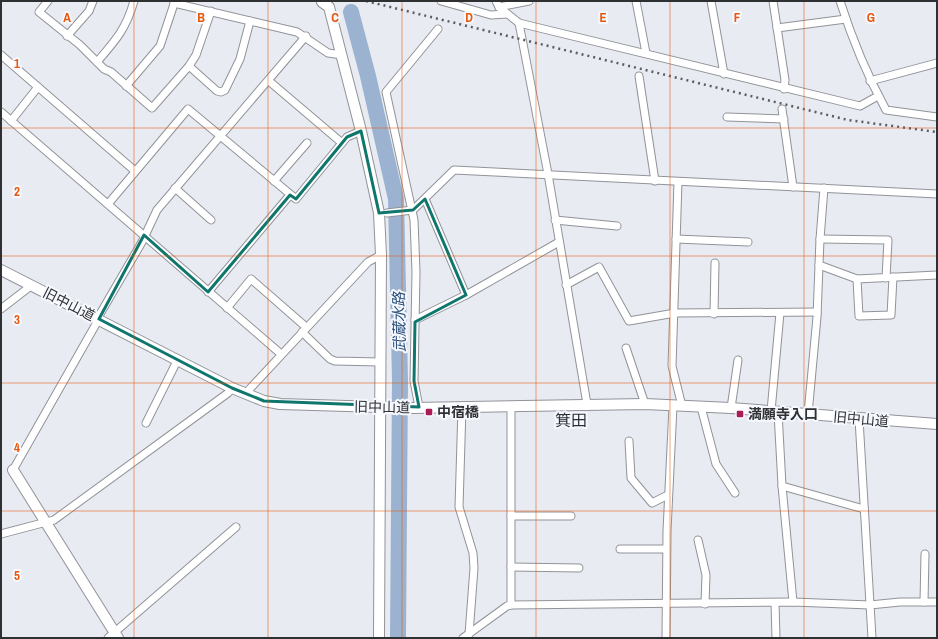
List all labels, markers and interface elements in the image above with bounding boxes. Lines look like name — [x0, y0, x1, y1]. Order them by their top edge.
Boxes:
text: A — [63, 9, 71, 26]
text: B — [197, 9, 205, 26]
text: C — [331, 9, 339, 26]
text: D — [465, 9, 473, 26]
text: E — [599, 9, 607, 26]
text: F — [734, 9, 741, 26]
text: G — [867, 9, 875, 26]
text: 1 — [14, 55, 20, 72]
text: 2 — [14, 183, 20, 200]
street label: 旧中山道 — [40, 283, 98, 325]
water label: 武蔵水路 — [388, 290, 410, 352]
text: 3 — [14, 311, 20, 328]
street label: 旧中山道 — [354, 398, 410, 416]
place label: 中宿橋 — [437, 403, 479, 421]
place label: 満願寺入口 — [748, 405, 818, 423]
marker: 中宿橋 — [424, 407, 434, 417]
street label: 旧中山道 — [832, 408, 890, 430]
district label: 箕田 — [555, 409, 587, 431]
marker: 満願寺入口 — [735, 409, 745, 419]
text: 4 — [14, 439, 20, 456]
text: 5 — [14, 567, 20, 584]

